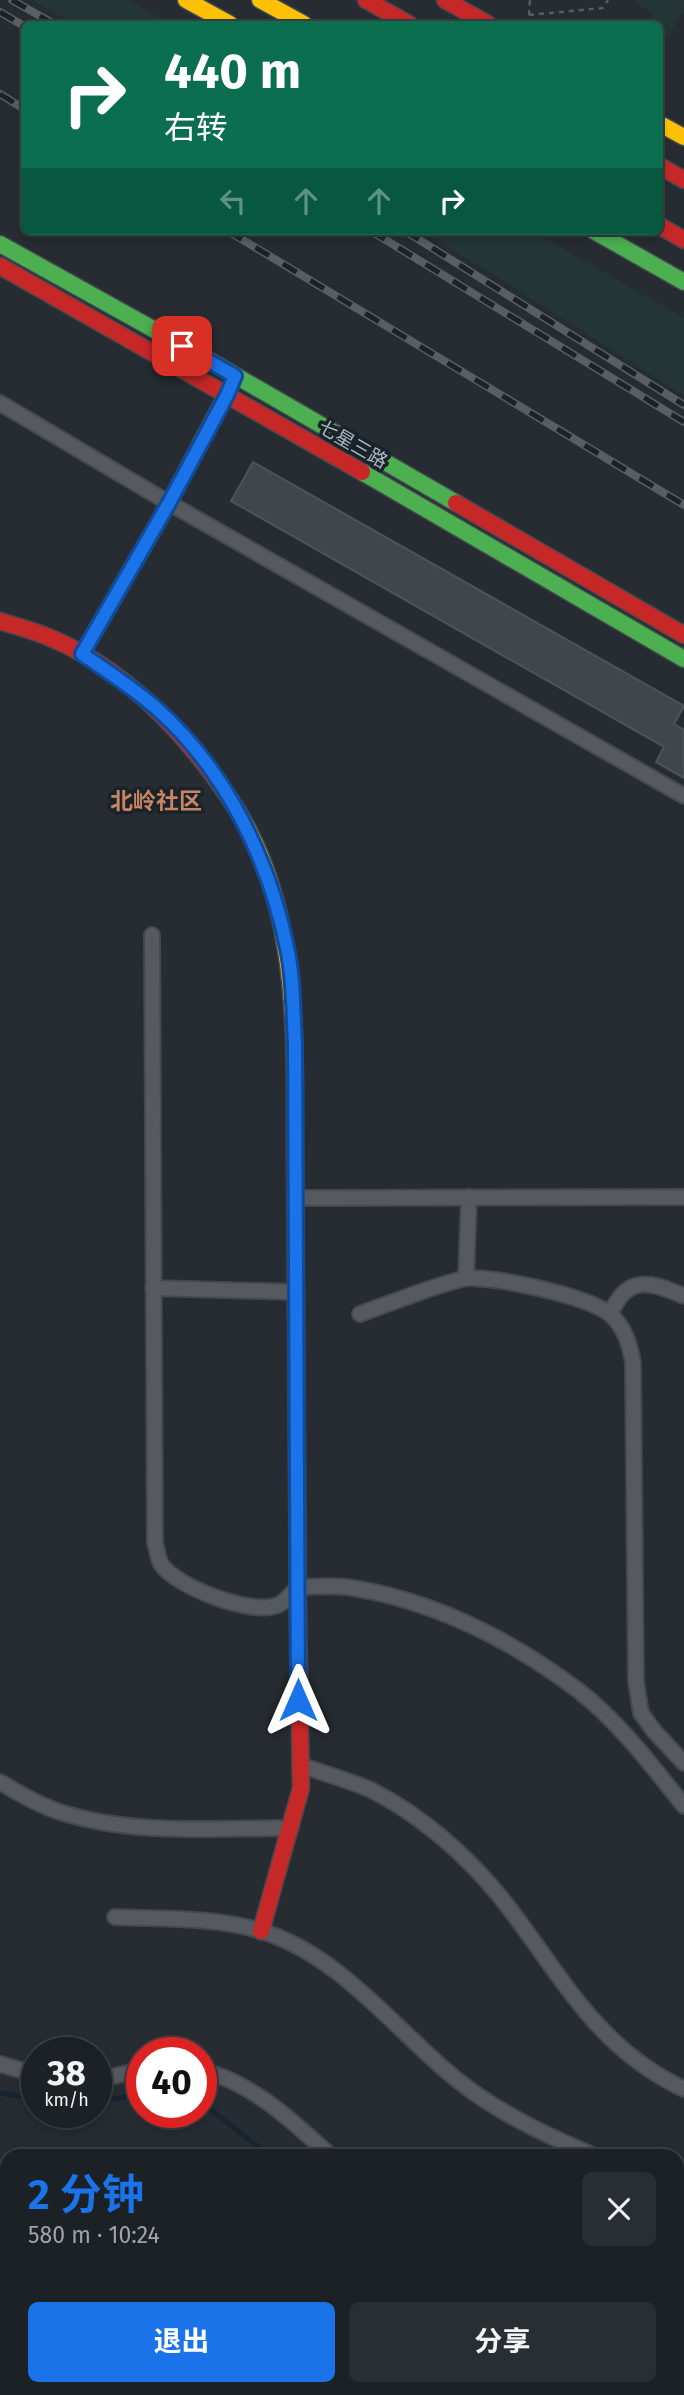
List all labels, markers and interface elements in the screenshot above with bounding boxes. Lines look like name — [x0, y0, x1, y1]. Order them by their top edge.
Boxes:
text: 440 m — [164, 42, 301, 101]
icon: right — [49, 49, 140, 140]
text: 右转 — [164, 109, 228, 147]
icon: left — [214, 182, 252, 220]
icon: ahead — [287, 182, 325, 220]
icon: ahead — [360, 182, 398, 220]
icon: right — [433, 182, 471, 220]
pin — [152, 316, 212, 376]
icon: arrive — [163, 327, 201, 365]
street label: 七星三路 — [314, 415, 392, 473]
district label: 北岭社区 — [110, 787, 202, 815]
position arrow — [261, 1663, 335, 1737]
speed limit sign: 40 — [126, 2037, 217, 2128]
text: 38 — [47, 2052, 86, 2094]
text: km/h — [44, 2089, 89, 2111]
text: 2 分钟 — [28, 2170, 144, 2220]
button: close — [582, 2172, 656, 2246]
text: 580 m · 10:24 — [28, 2221, 160, 2249]
button: 退出 — [28, 2302, 335, 2382]
button: 分享 — [349, 2302, 656, 2382]

